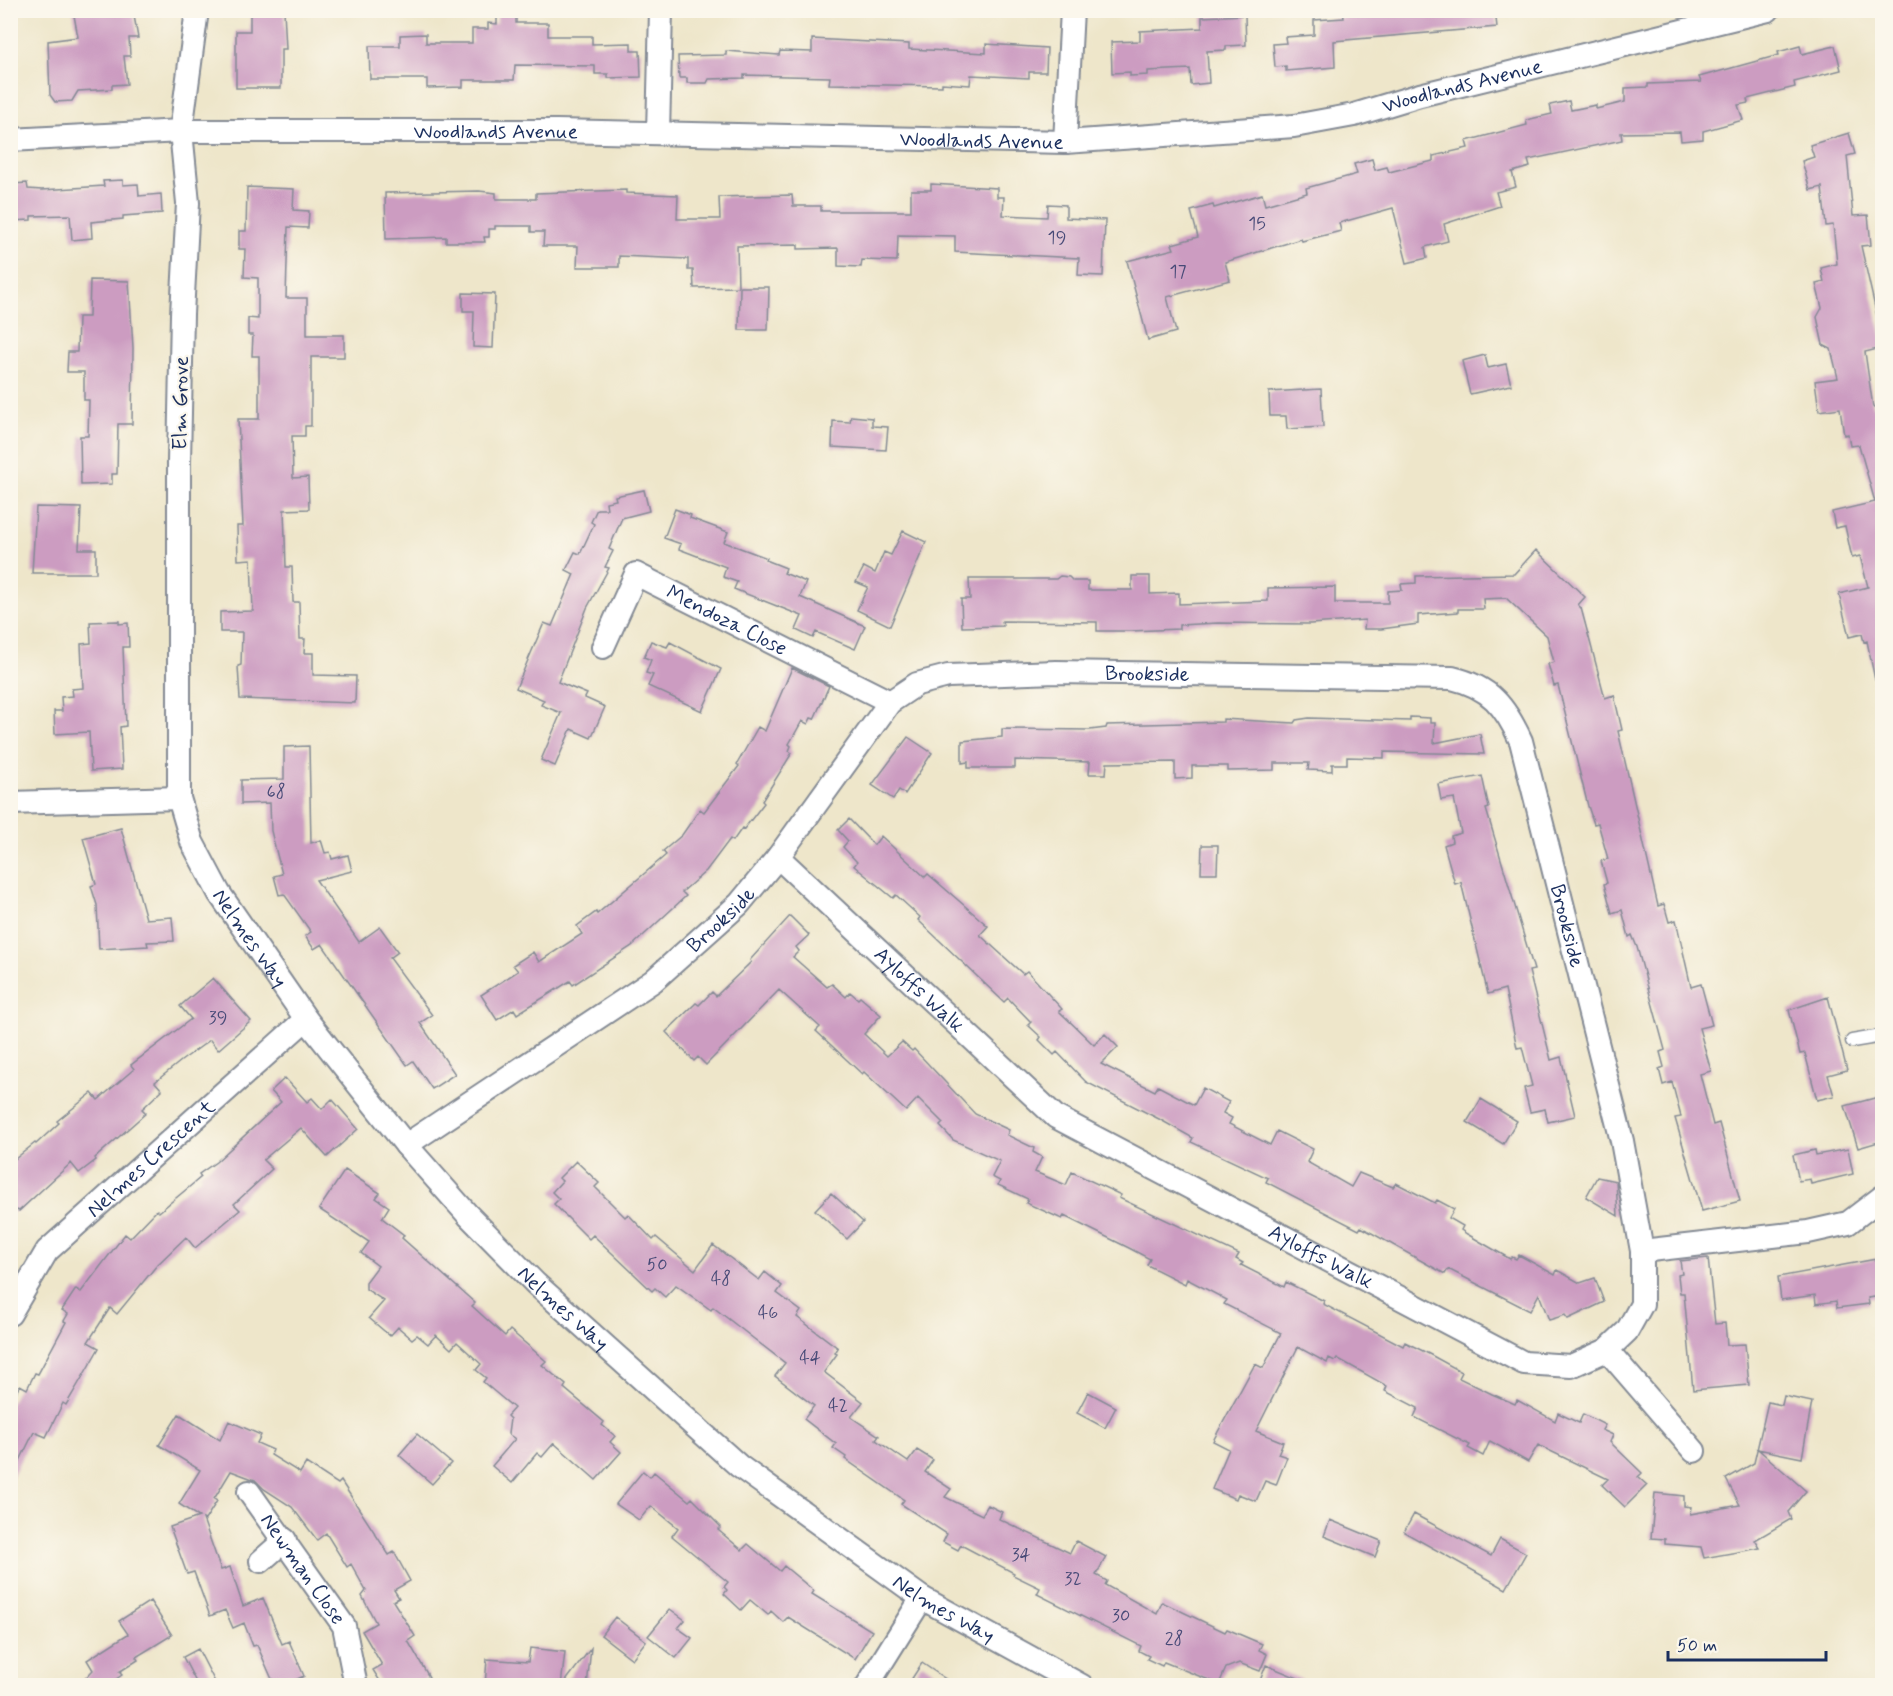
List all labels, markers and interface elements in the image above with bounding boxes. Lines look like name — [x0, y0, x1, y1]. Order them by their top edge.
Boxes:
street label: Woodlands Avenue — [1379, 53, 1545, 121]
street label: Woodlands Avenue — [414, 118, 578, 146]
street label: Woodlands Avenue — [899, 125, 1064, 157]
house number: 15 — [1248, 212, 1266, 236]
house number: 19 — [1048, 226, 1066, 250]
house number: 17 — [1169, 260, 1187, 284]
street label: Elm Grove — [166, 356, 196, 450]
street label: Mendoza Close — [661, 579, 792, 663]
street label: Brookside — [1105, 660, 1190, 689]
house number: 68 — [266, 780, 286, 804]
street label: Brookside — [681, 881, 762, 959]
street label: Brookside — [1543, 881, 1591, 971]
street label: Nelmes Way — [205, 884, 293, 994]
street label: Ayloffs Walk — [868, 941, 970, 1040]
house number: 39 — [209, 1006, 227, 1030]
street label: Nelmes Crescent — [81, 1094, 222, 1224]
street label: Ayloffs Walk — [1263, 1218, 1378, 1296]
house number: 50 — [646, 1253, 668, 1277]
street label: Nelmes Way — [511, 1260, 614, 1358]
house number: 48 — [711, 1267, 731, 1291]
house number: 46 — [758, 1301, 778, 1325]
house number: 44 — [799, 1346, 821, 1370]
house number: 42 — [828, 1394, 848, 1418]
street label: Newman Close — [253, 1508, 352, 1631]
house number: 34 — [1011, 1543, 1031, 1567]
house number: 32 — [1064, 1567, 1082, 1591]
street label: Nelmes Way — [887, 1568, 999, 1650]
house number: 30 — [1112, 1604, 1130, 1628]
scale bar — [1668, 1624, 1826, 1662]
house number: 28 — [1165, 1627, 1183, 1651]
text: 50 m — [1677, 1634, 1717, 1658]

